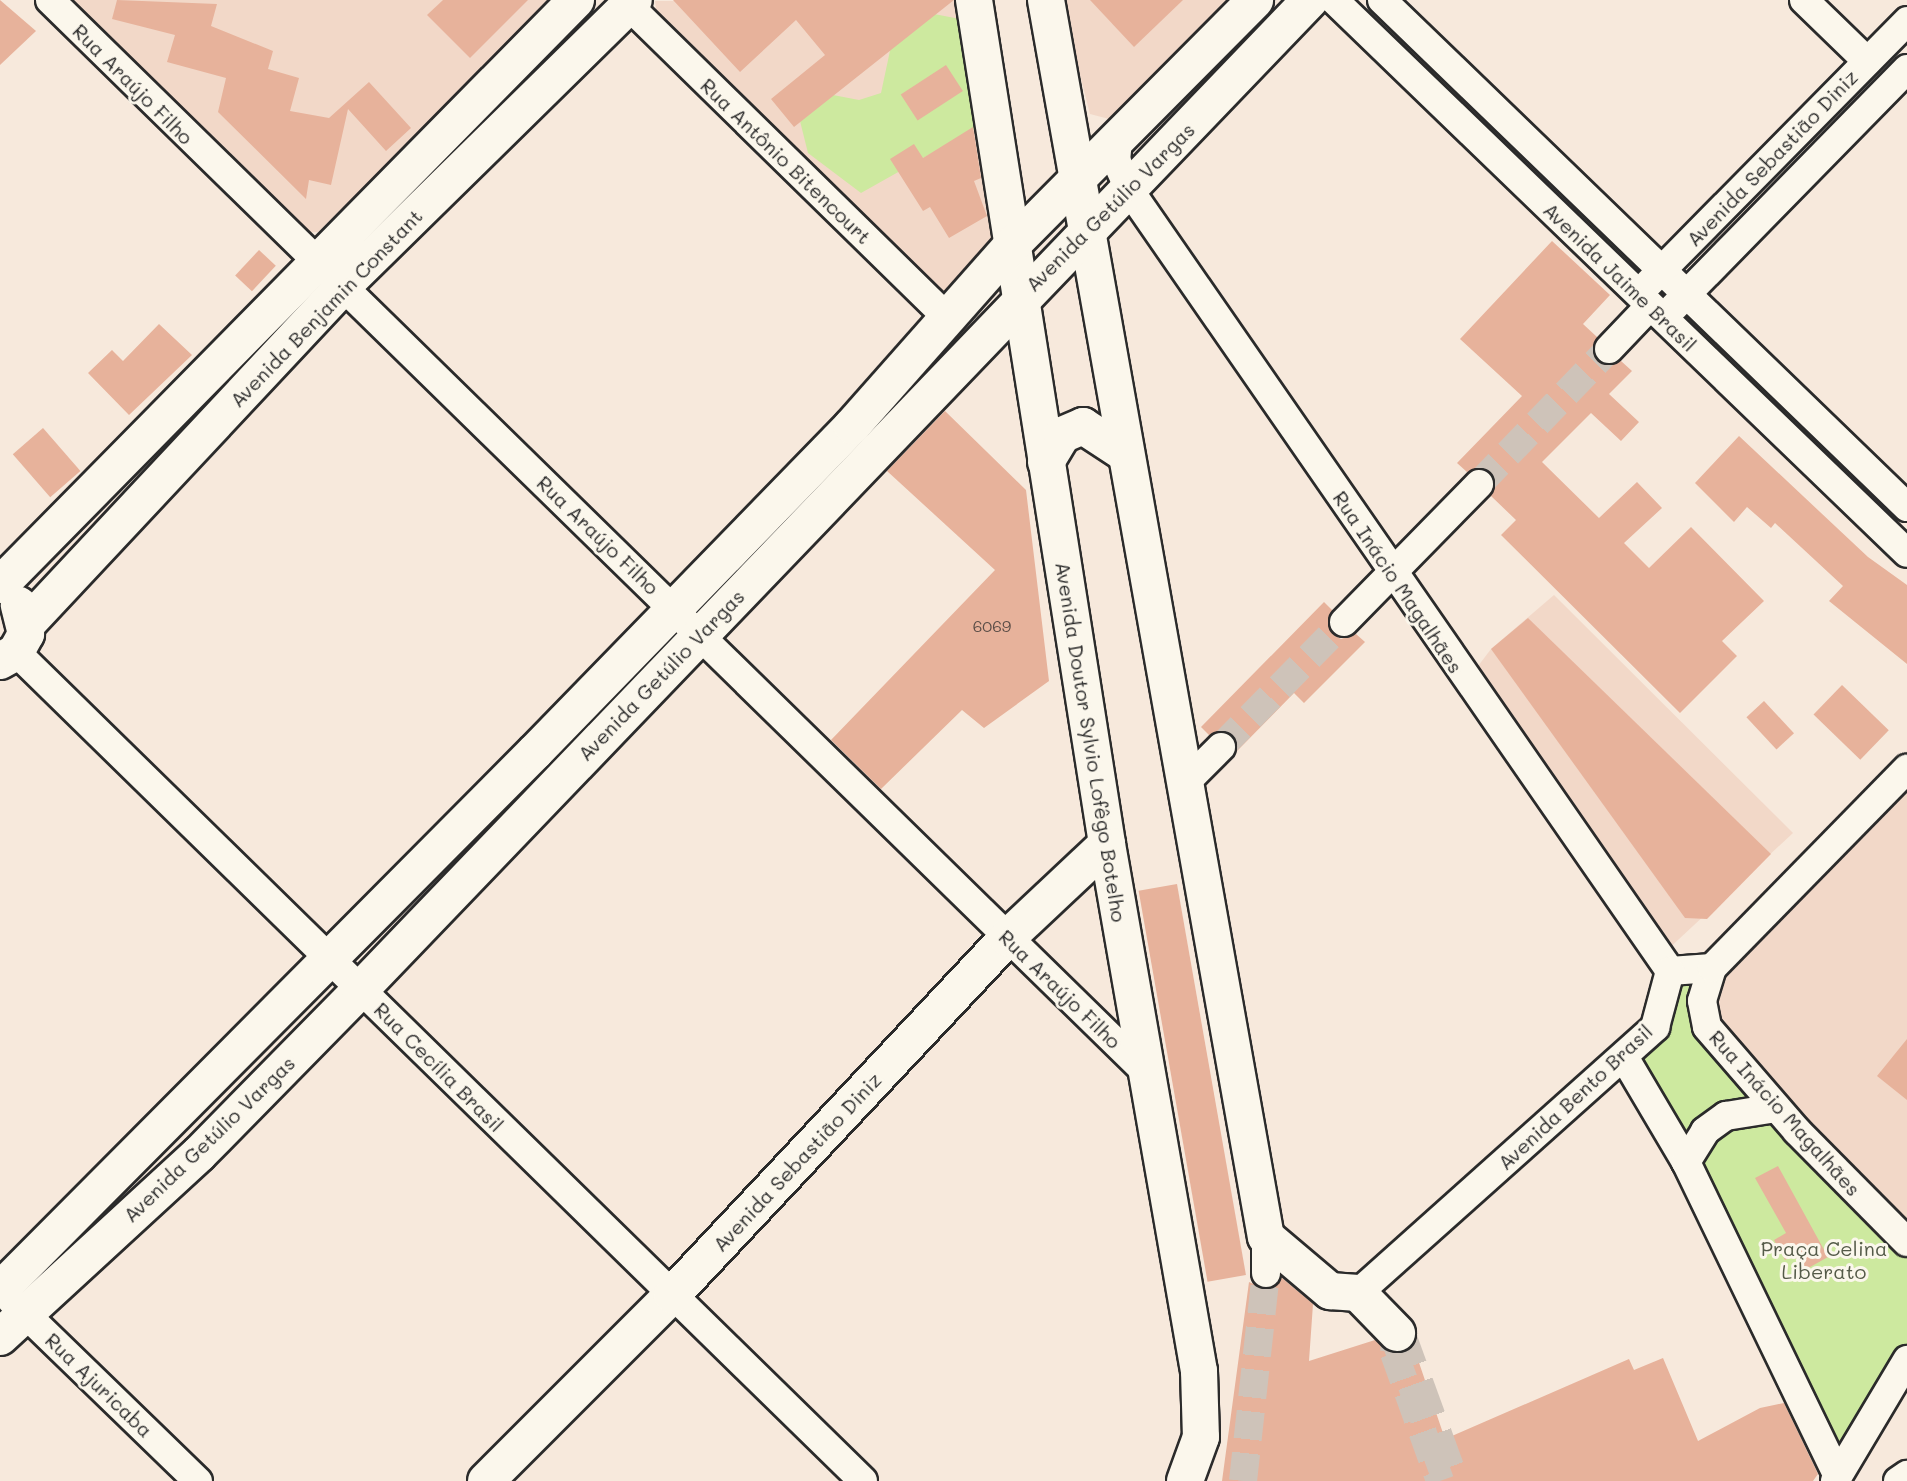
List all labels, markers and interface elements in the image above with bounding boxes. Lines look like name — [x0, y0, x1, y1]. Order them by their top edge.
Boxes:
street label: Rua Araújo Filho — [68, 19, 198, 149]
street label: Avenida Sebastião Diniz — [1681, 65, 1863, 251]
street label: Rua Antônio Bitencourt — [696, 73, 876, 249]
street label: Avenida Getúlio Vargas — [1021, 118, 1199, 296]
street label: Avenida Jaime Brasil — [1538, 198, 1702, 356]
street label: Avenida Benjamin Constant — [225, 204, 427, 412]
street label: Rua Araújo Filho — [532, 471, 664, 599]
street label: Rua Inácio Magalhães — [1328, 486, 1468, 678]
street label: Avenida Doutor Sylvio Lofêgo Botelho — [1051, 560, 1131, 924]
street label: Avenida Getúlio Vargas — [573, 584, 749, 766]
house number: 6069 — [973, 616, 1011, 636]
street label: Rua Araújo Filho — [994, 925, 1126, 1053]
street label: Rua Cecília Brasil — [369, 997, 509, 1137]
street label: Avenida Bento Brasil — [1493, 1019, 1657, 1175]
street label: Rua Inácio Magalhães — [1704, 1025, 1866, 1201]
street label: Avenida Getúlio Vargas — [118, 1051, 300, 1227]
street label: Avenida Sebastião Diniz — [708, 1068, 886, 1256]
park label: Praça Celina Liberato — [1761, 1237, 1887, 1284]
street label: Rua Ajuricaba — [40, 1328, 158, 1442]

